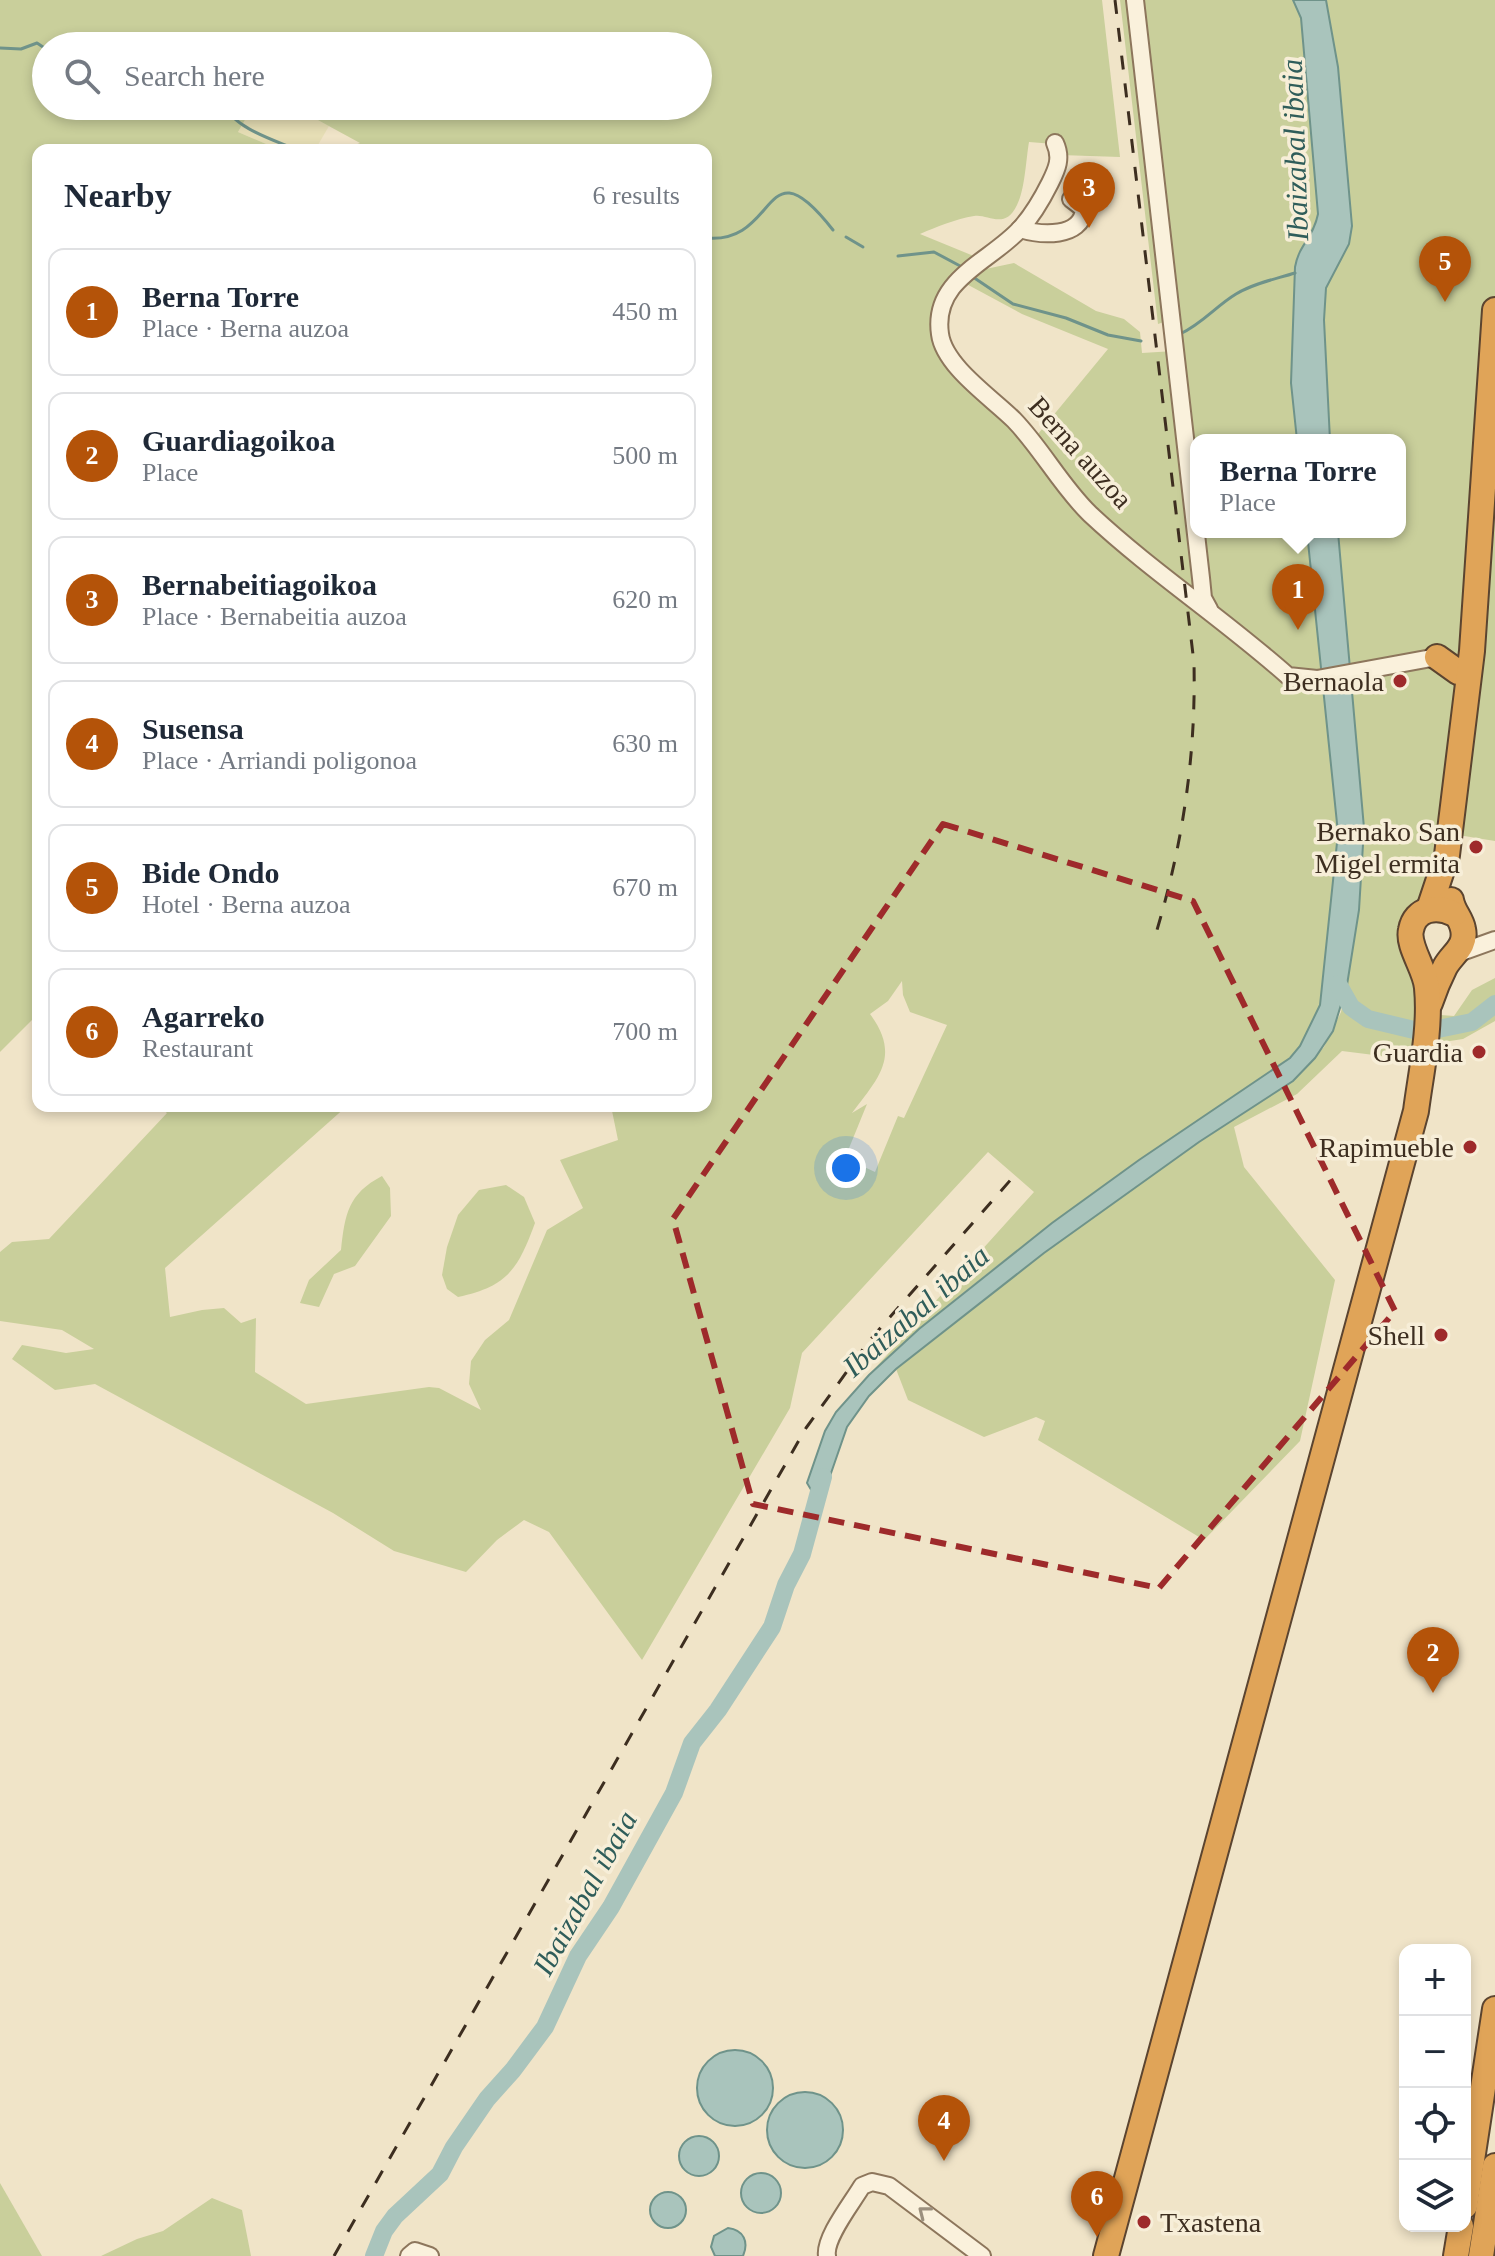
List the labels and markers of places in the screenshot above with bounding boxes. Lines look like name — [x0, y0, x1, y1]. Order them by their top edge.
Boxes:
pin: 3 — [1063, 162, 1115, 228]
pin: 5 — [1419, 236, 1471, 302]
pin: 1 — [1272, 564, 1324, 630]
place label: Bernaola — [1283, 666, 1385, 697]
marker: Bernaola — [1391, 672, 1409, 690]
place label: Bernako San Migel ermita — [1315, 816, 1461, 879]
marker: Bernako San Migel ermita — [1467, 838, 1485, 856]
place label: Guardia — [1373, 1037, 1464, 1068]
marker: Guardia — [1470, 1043, 1488, 1061]
place label: Rapimueble — [1319, 1132, 1454, 1163]
marker: Rapimueble — [1461, 1138, 1479, 1156]
place label: Shell — [1367, 1320, 1425, 1351]
marker: Shell — [1432, 1326, 1450, 1344]
pin: 2 — [1407, 1627, 1459, 1693]
pin: 4 — [918, 2095, 970, 2161]
pin: 6 — [1071, 2171, 1123, 2237]
place label: Txastena — [1160, 2207, 1262, 2238]
marker: Txastena — [1135, 2213, 1153, 2231]

